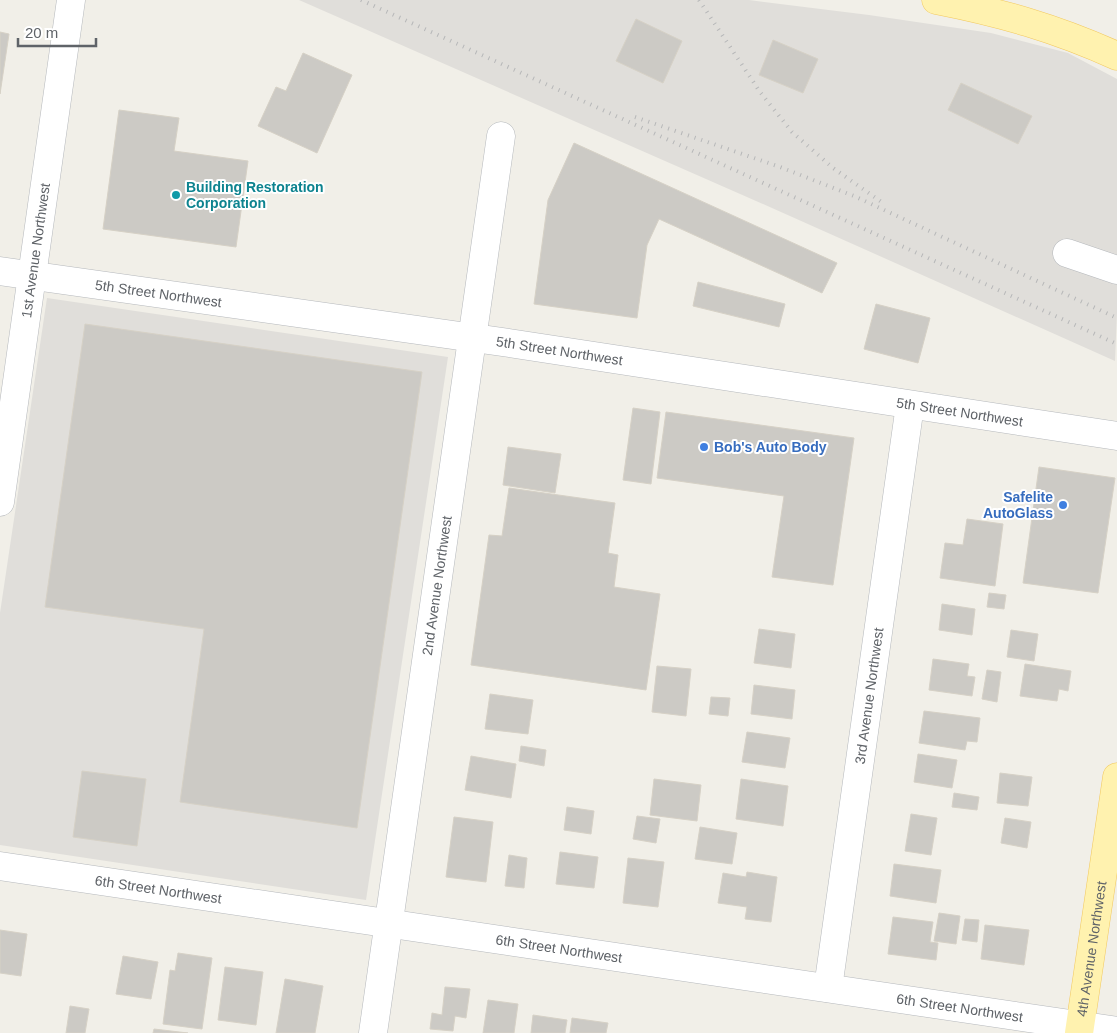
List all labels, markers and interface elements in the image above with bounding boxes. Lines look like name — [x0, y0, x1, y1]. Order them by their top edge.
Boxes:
scale bar — [18, 15, 95, 47]
text: 20 m — [25, 24, 58, 41]
place label: Building Restoration Corporation — [186, 179, 324, 211]
street label: 1st Avenue Northwest — [18, 182, 53, 319]
marker: Building Restoration Corporation — [170, 189, 182, 201]
street label: 5th Street Northwest — [94, 277, 223, 310]
street label: 5th Street Northwest — [495, 333, 624, 368]
street label: 5th Street Northwest — [895, 394, 1024, 430]
place label: Bob's Auto Body — [714, 439, 827, 455]
marker: Bob's Auto Body — [698, 441, 710, 453]
place label: Safelite AutoGlass — [983, 489, 1053, 521]
marker: Safelite AutoGlass — [1057, 499, 1069, 511]
street label: 2nd Avenue Northwest — [419, 515, 455, 656]
street label: 3rd Avenue Northwest — [852, 626, 887, 765]
street label: 6th Street Northwest — [94, 872, 223, 907]
street label: 4th Avenue Northwest — [1074, 880, 1109, 1018]
street label: 6th Street Northwest — [495, 931, 623, 966]
street label: 6th Street Northwest — [895, 990, 1024, 1025]

